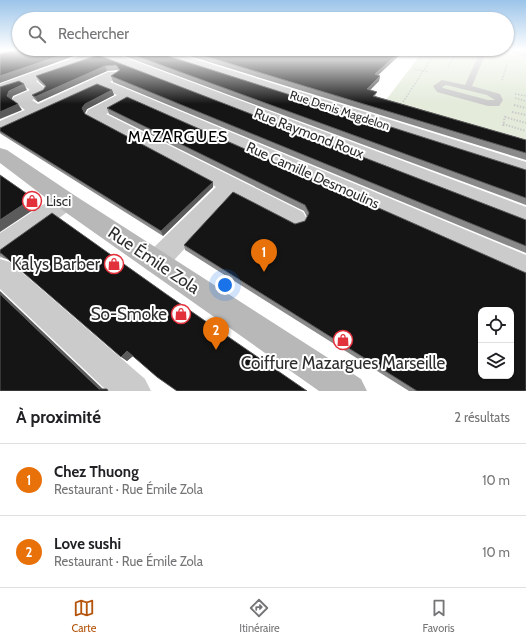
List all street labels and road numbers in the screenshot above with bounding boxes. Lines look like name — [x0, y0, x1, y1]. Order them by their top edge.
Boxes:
street label: Rue Denis Magdelon — [288, 87, 392, 133]
street label: Rue Raymond Roux — [251, 104, 367, 162]
street label: Rue Camille Desmoulins — [244, 138, 382, 213]
street label: Rue Émile Zola — [104, 221, 205, 298]

